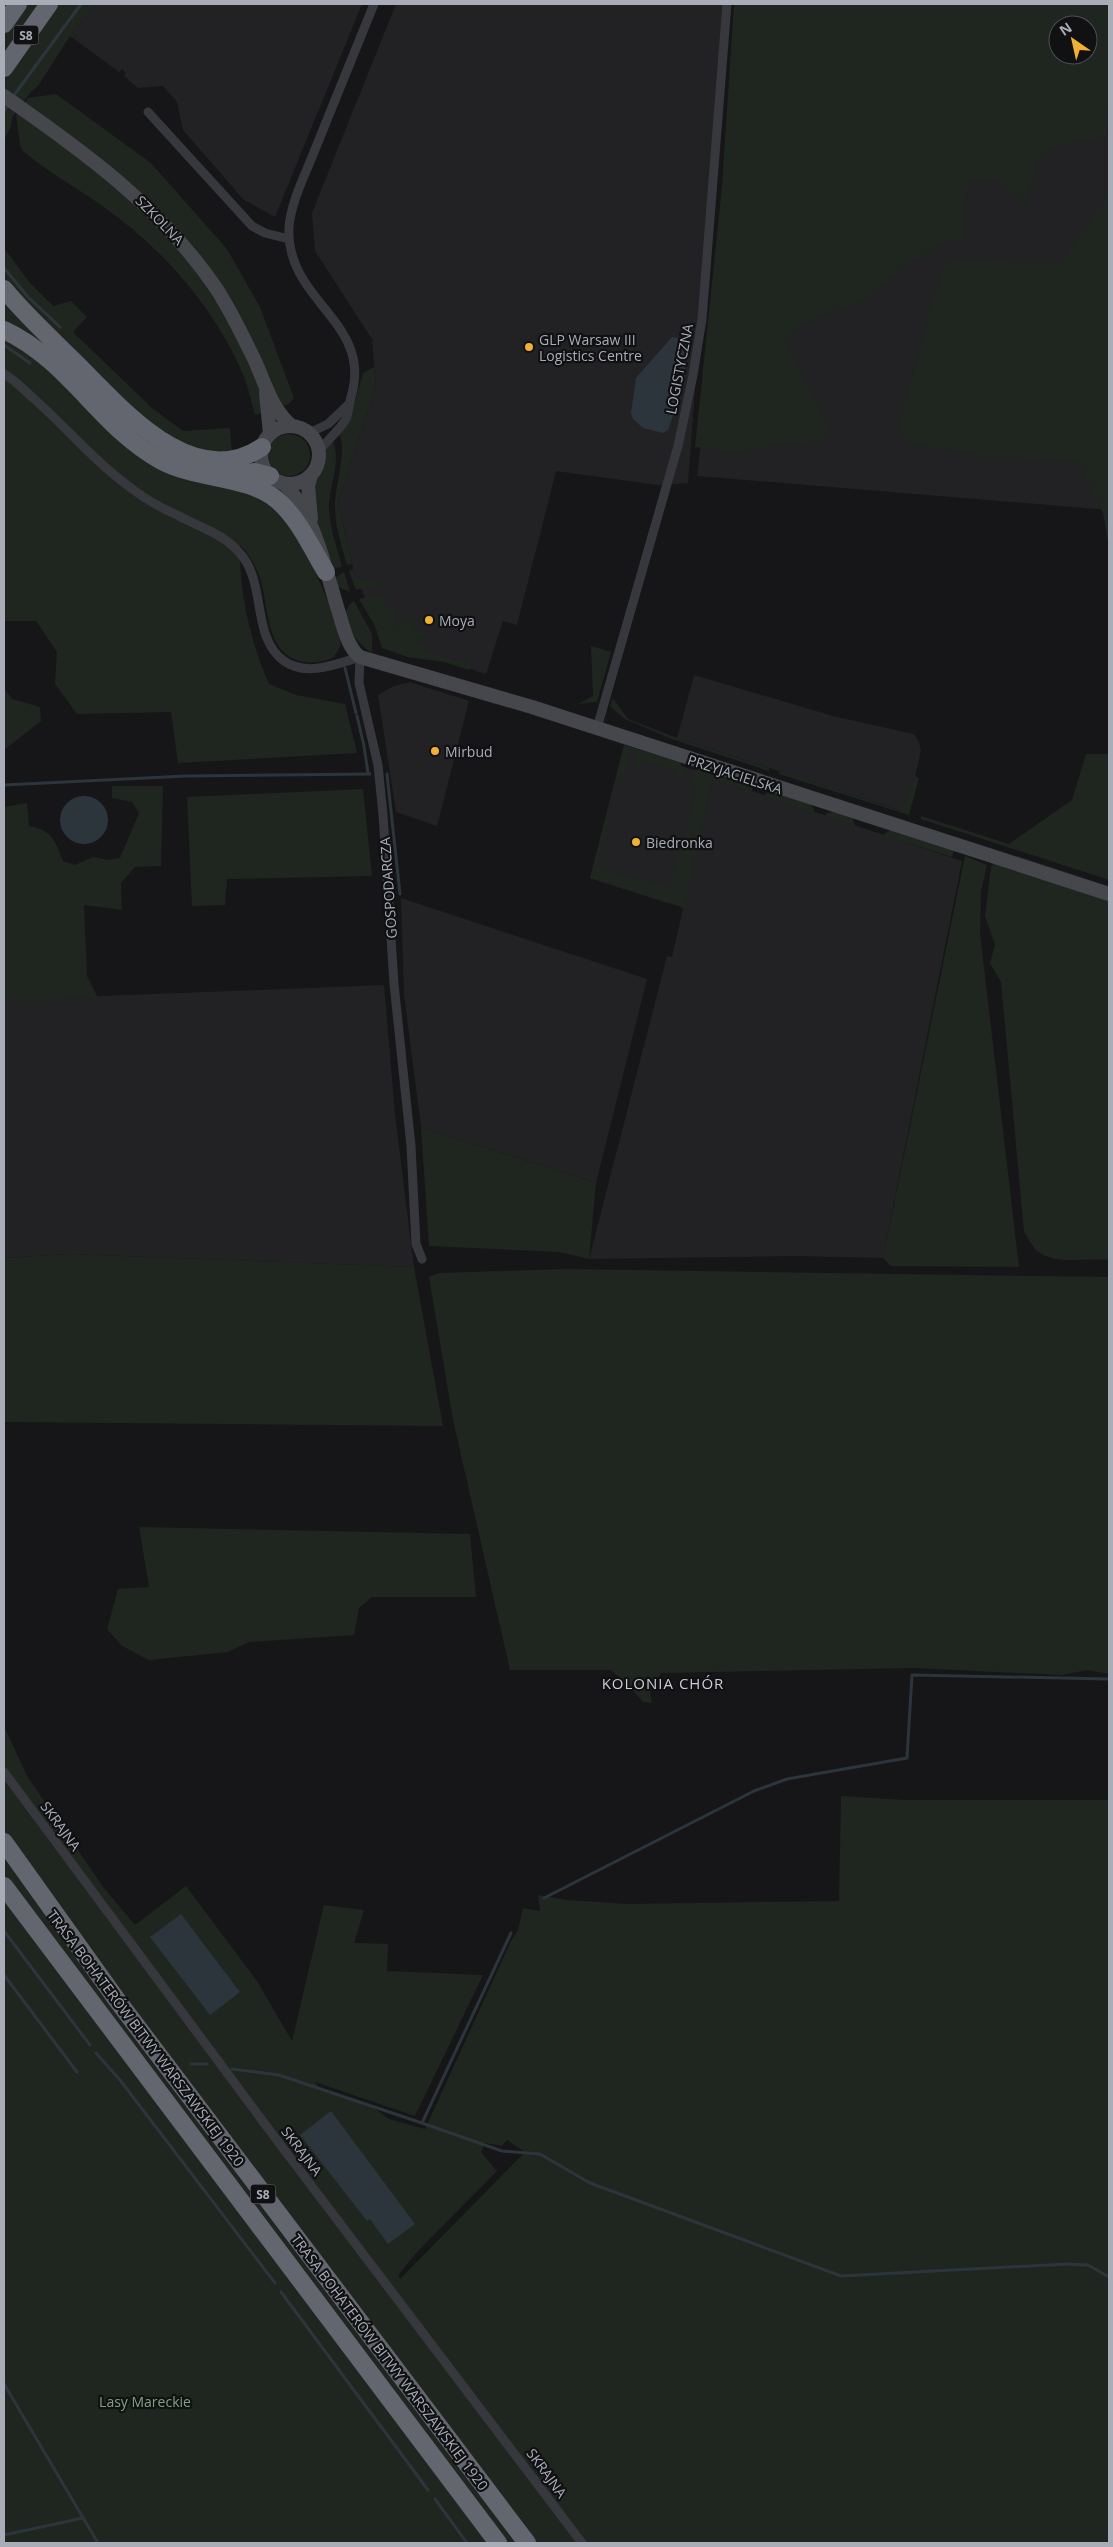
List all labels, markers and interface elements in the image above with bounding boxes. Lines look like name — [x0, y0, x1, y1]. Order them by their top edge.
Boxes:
north arrow — [1048, 15, 1098, 65]
text: N — [1055, 18, 1075, 40]
road number: S8 — [14, 26, 38, 44]
street label: SZKOLNA — [132, 191, 188, 249]
street label: LOGISTYCZNA — [661, 322, 697, 416]
place label: GLP Warsaw III Logistics Centre — [539, 330, 642, 365]
marker: GLP Warsaw III Logistics Centre — [523, 341, 535, 353]
place label: Moya — [439, 611, 475, 630]
marker: Moya — [423, 614, 435, 626]
place label: Mirbud — [445, 742, 493, 761]
marker: Mirbud — [429, 745, 441, 757]
street label: PRZYJACIELSKA — [685, 750, 785, 798]
place label: Biedronka — [646, 833, 713, 852]
marker: Biedronka — [630, 836, 642, 848]
street label: GOSPODARCZA — [375, 837, 401, 939]
district label: KOLONIA CHÓR — [602, 1673, 724, 1693]
street label: SKRAJNA — [37, 1797, 85, 1855]
street label: TRASA BOHATERÓW BITWY WARSZAWSKIEJ 1920 — [43, 1906, 249, 2170]
street label: SKRAJNA — [277, 2123, 327, 2180]
road number: S8 — [250, 2184, 276, 2204]
street label: TRASA BOHATERÓW BITWY WARSZAWSKIEJ 1920 — [287, 2230, 493, 2494]
park label: Lasy Mareckie — [99, 2392, 191, 2411]
street label: SKRAJNA — [523, 2444, 571, 2502]

